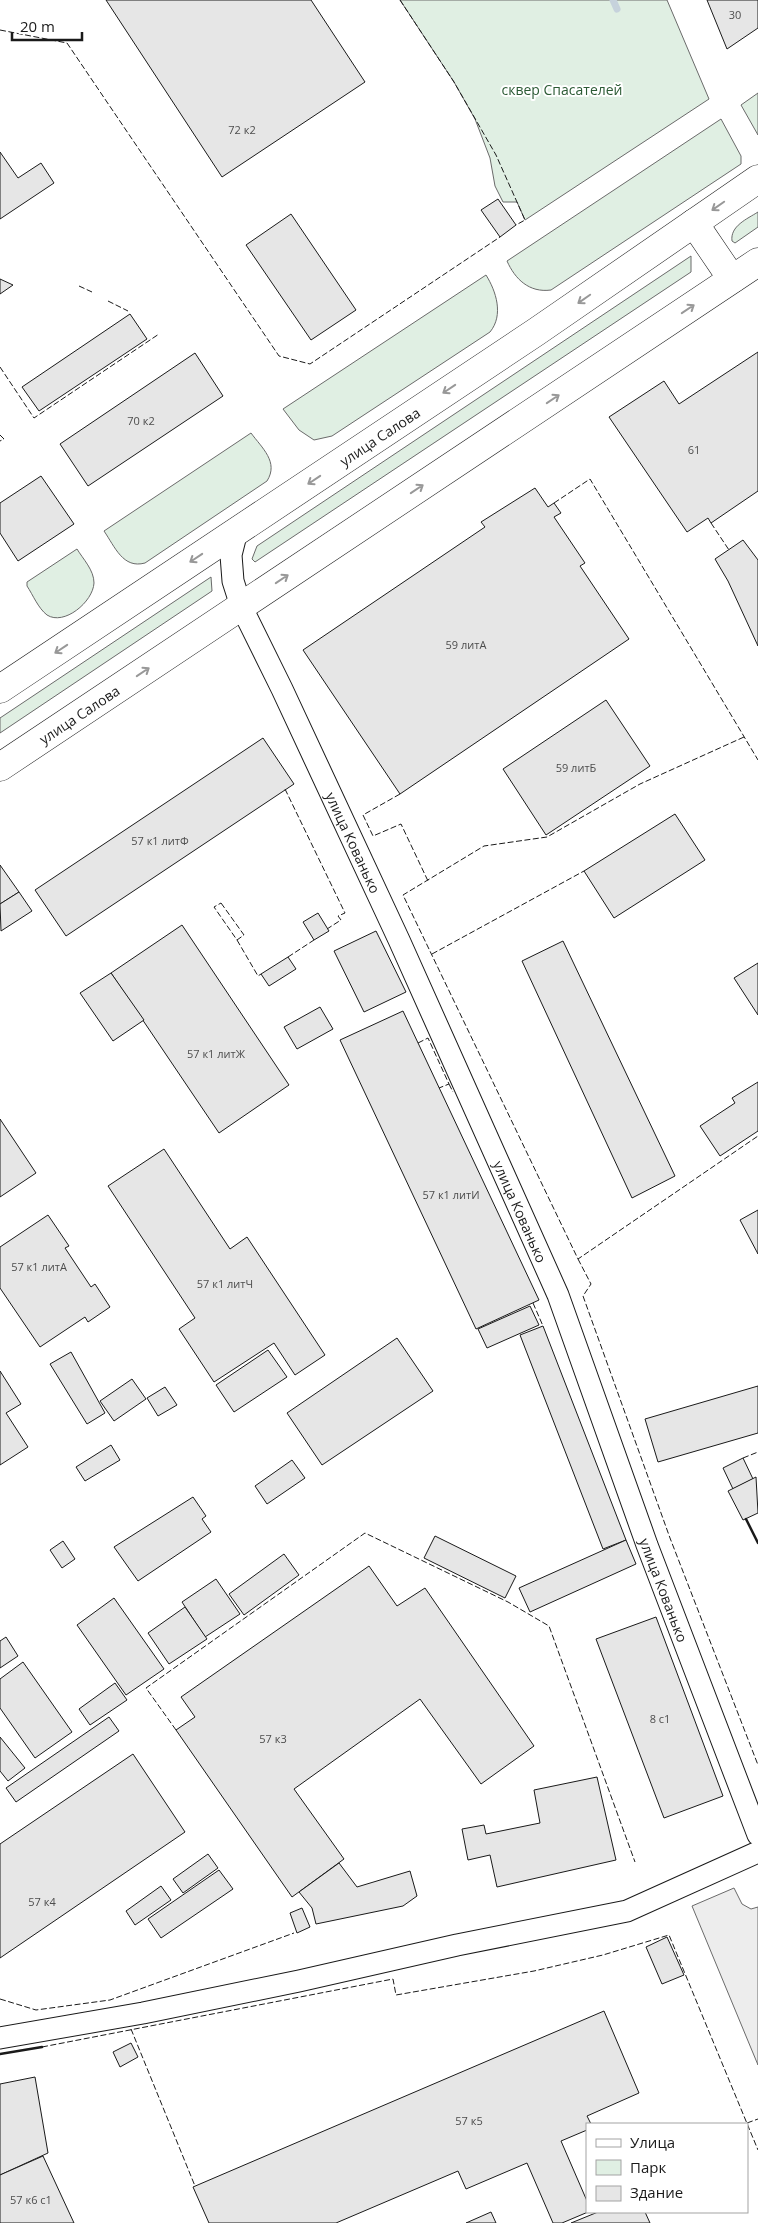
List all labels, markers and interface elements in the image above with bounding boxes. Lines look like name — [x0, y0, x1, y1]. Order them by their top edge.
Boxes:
house number: 30 — [729, 7, 741, 22]
scale bar — [12, 10, 82, 42]
text: 20 m — [20, 16, 55, 36]
park label: cквер Спасателей — [501, 80, 623, 99]
house number: 72 к2 — [228, 122, 256, 137]
one-way arrow — [711, 201, 725, 211]
one-way arrow — [577, 294, 591, 304]
one-way arrow — [680, 304, 694, 314]
one-way arrow — [443, 385, 457, 395]
one-way arrow — [545, 394, 559, 404]
street label: улица Салова — [336, 403, 423, 470]
house number: 70 к2 — [127, 413, 155, 428]
house number: 61 — [688, 442, 700, 457]
one-way arrow — [308, 475, 322, 485]
one-way arrow — [410, 484, 424, 494]
one-way arrow — [189, 553, 203, 563]
one-way arrow — [275, 574, 289, 584]
house number: 59 литА — [446, 637, 486, 652]
one-way arrow — [54, 644, 68, 654]
one-way arrow — [135, 667, 149, 677]
street label: улица Салова — [35, 681, 123, 748]
house number: 59 литБ — [556, 760, 597, 775]
street label: улица Кованько — [322, 789, 385, 896]
house number: 57 к1 литФ — [131, 833, 189, 848]
house number: 57 к1 литЖ — [187, 1046, 246, 1061]
street label: улица Кованько — [489, 1158, 552, 1265]
house number: 57 к1 литИ — [422, 1187, 480, 1202]
house number: 57 к1 литА — [11, 1259, 67, 1274]
house number: 57 к1 литЧ — [197, 1276, 253, 1291]
street label: улица Кованько — [636, 1535, 693, 1645]
house number: 8 с1 — [650, 1711, 670, 1726]
house number: 57 к3 — [259, 1731, 287, 1746]
house number: 57 к4 — [28, 1894, 56, 1909]
house number: 57 к5 — [455, 2113, 483, 2128]
legend — [586, 2123, 748, 2213]
text: Улица — [630, 2132, 675, 2152]
text: Парк — [630, 2157, 666, 2177]
text: Здание — [630, 2182, 683, 2202]
house number: 57 к6 с1 — [10, 2192, 52, 2207]

